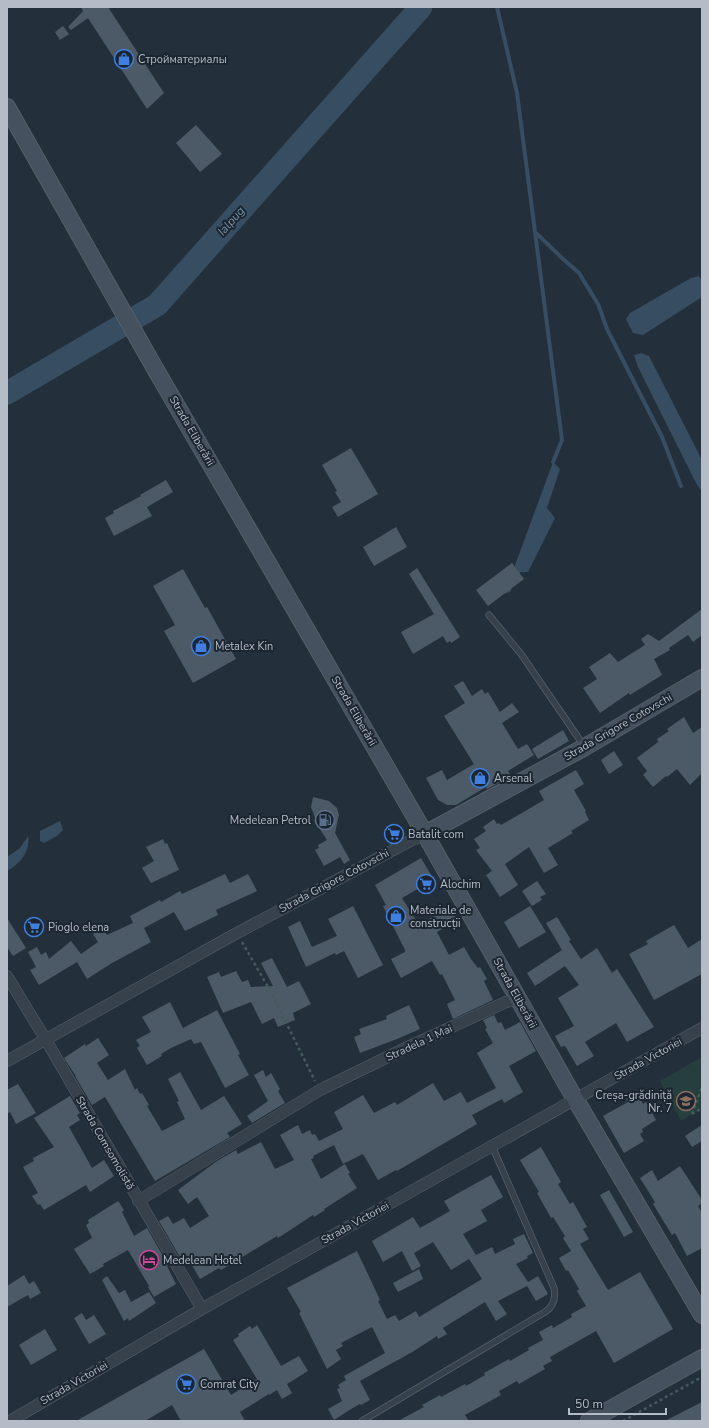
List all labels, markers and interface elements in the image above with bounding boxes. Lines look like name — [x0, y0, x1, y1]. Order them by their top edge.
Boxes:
shop icon: Стройматериалы — [113, 48, 135, 70]
place label: Стройматериалы — [138, 52, 227, 67]
water label: Ialpug — [214, 203, 248, 239]
street label: Strada Eliberării — [166, 393, 218, 469]
shop icon: Metalex Kin — [190, 635, 212, 657]
place label: Metalex Kin — [215, 639, 273, 654]
street label: Strada Eliberării — [328, 673, 380, 749]
street label: Strada Grigore Cotovschi — [561, 690, 675, 764]
shop icon: Arsenal — [469, 767, 491, 789]
place label: Arsenal — [494, 771, 533, 786]
fuel station icon: Medelean Petrol — [314, 809, 336, 831]
place label: Medelean Petrol — [230, 813, 312, 828]
supermarket icon: Batalit com — [383, 823, 405, 845]
place label: Batalit com — [408, 827, 464, 842]
street label: Strada Grigore Cotovschi — [276, 846, 392, 916]
supermarket icon: Alochim — [415, 873, 437, 895]
place label: Alochim — [440, 877, 481, 892]
place label: Materiale de construcții — [410, 903, 471, 931]
shop icon: Materiale de construcții — [385, 905, 407, 927]
supermarket icon: Pioglo elena — [23, 916, 45, 938]
place label: Pioglo elena — [48, 920, 109, 935]
street label: Strada Eliberării — [489, 955, 541, 1031]
street label: Stradela 1 Mai — [383, 1021, 455, 1065]
street label: Strada Victoriei — [611, 1034, 685, 1084]
place label: Creșa-grădiniță Nr. 7 — [595, 1088, 672, 1116]
school or university icon: Creșa-grădiniță Nr. 7 — [675, 1090, 697, 1112]
street label: Strada Comsomolistă — [72, 1094, 138, 1193]
street label: Strada Victoriei — [318, 1198, 392, 1248]
hotel icon: Medelean Hotel — [138, 1249, 160, 1271]
place label: Medelean Hotel — [163, 1253, 243, 1268]
street label: Strada Victoriei — [38, 1358, 110, 1408]
supermarket icon: Comrat City — [175, 1373, 197, 1395]
place label: Comrat City — [200, 1377, 259, 1392]
scale bar — [569, 1390, 666, 1416]
text: 50 m — [575, 1396, 603, 1412]

